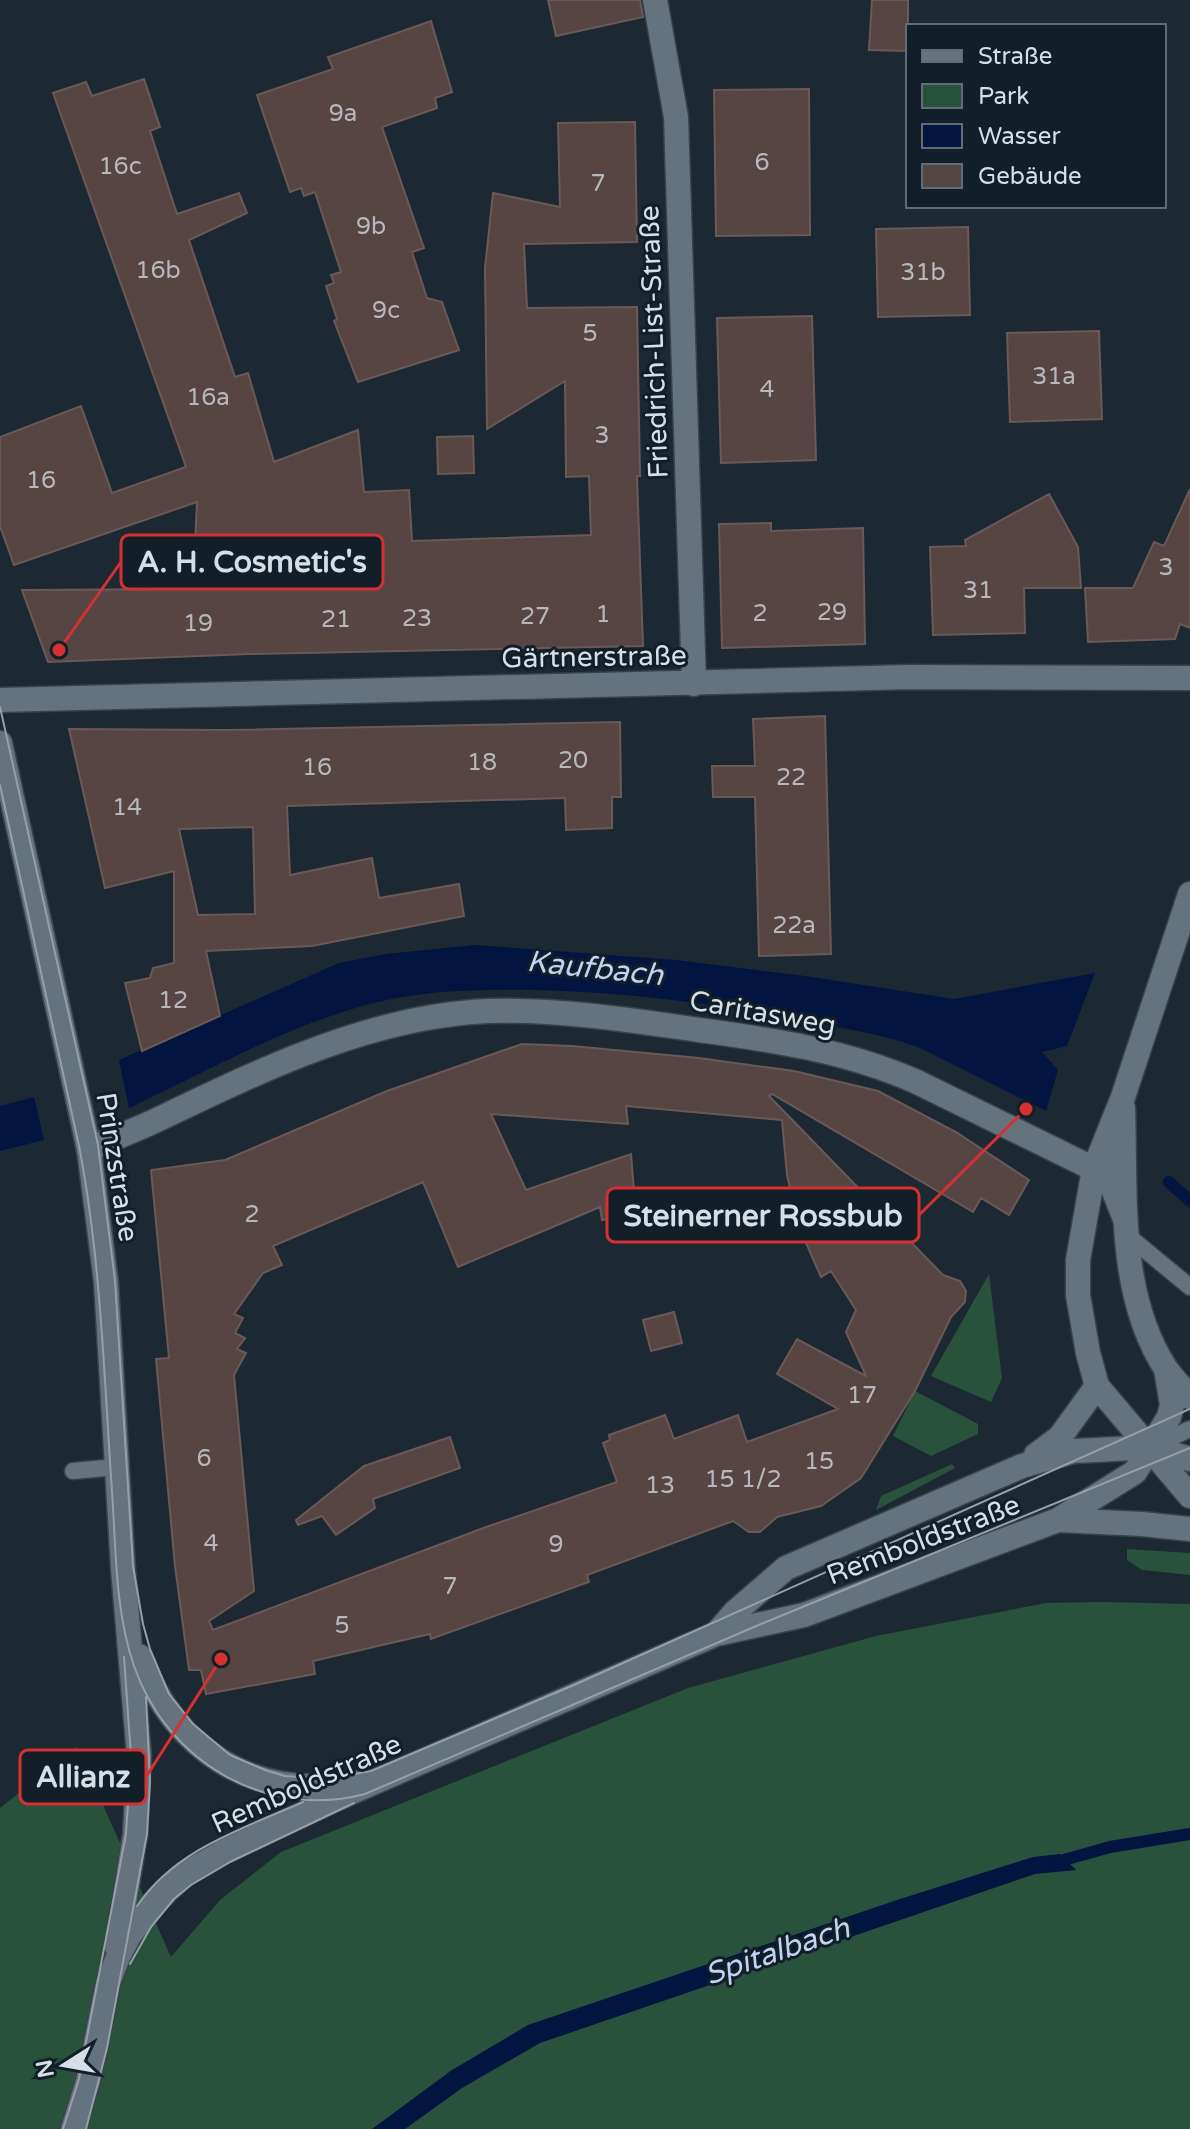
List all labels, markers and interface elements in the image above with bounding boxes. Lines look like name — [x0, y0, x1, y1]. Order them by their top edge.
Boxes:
legend — [906, 24, 1166, 208]
text: Straße — [978, 42, 1052, 71]
text: Park — [978, 82, 1029, 111]
house number: 9a — [329, 99, 357, 128]
text: Wasser — [978, 122, 1061, 151]
house number: 6 — [754, 148, 770, 177]
house number: 16c — [99, 152, 141, 181]
text: Gebäude — [978, 162, 1082, 191]
house number: 7 — [590, 169, 606, 198]
street label: Friedrich-List-Straße — [632, 205, 676, 479]
house number: 9b — [356, 212, 386, 241]
house number: 16b — [135, 256, 181, 285]
house number: 31b — [900, 258, 946, 287]
house number: 9c — [372, 296, 400, 325]
house number: 5 — [582, 319, 598, 348]
house number: 31a — [1032, 362, 1076, 391]
house number: 4 — [759, 375, 775, 404]
house number: 16a — [186, 383, 230, 412]
house number: 3 — [594, 421, 610, 450]
house number: 16 — [26, 466, 56, 495]
callout: A. H. Cosmetic's — [121, 535, 383, 589]
text: A. H. Cosmetic's — [137, 544, 367, 581]
house number: 3 — [1158, 553, 1174, 582]
house number: 31 — [963, 576, 993, 605]
house number: 29 — [817, 598, 847, 627]
house number: 2 — [752, 599, 768, 628]
house number: 1 — [595, 600, 611, 629]
house number: 27 — [520, 602, 550, 631]
house number: 23 — [402, 604, 432, 633]
house number: 21 — [321, 605, 351, 634]
house number: 19 — [183, 609, 213, 638]
street label: Gärtnerstraße — [501, 638, 687, 676]
house number: 20 — [558, 746, 588, 775]
house number: 18 — [467, 748, 497, 777]
house number: 16 — [302, 753, 332, 782]
house number: 22 — [776, 763, 806, 792]
house number: 14 — [112, 793, 142, 822]
house number: 22a — [772, 911, 816, 940]
water label: Kaufbach — [525, 943, 666, 994]
street label: Caritasweg — [687, 983, 839, 1043]
house number: 12 — [158, 986, 188, 1015]
street label: Prinzstraße — [88, 1090, 146, 1244]
callout: Steinerner Rossbub — [607, 1188, 919, 1242]
text: Steinerner Rossbub — [623, 1198, 903, 1235]
house number: 2 — [244, 1200, 260, 1229]
house number: 17 — [847, 1381, 877, 1410]
house number: 6 — [196, 1444, 212, 1473]
house number: 15 — [804, 1447, 834, 1476]
house number: 15 1/2 — [704, 1465, 782, 1494]
house number: 13 — [645, 1471, 675, 1500]
street label: Remboldstraße — [822, 1487, 1025, 1592]
house number: 4 — [203, 1529, 219, 1558]
house number: 9 — [548, 1530, 564, 1559]
house number: 7 — [442, 1572, 458, 1601]
house number: 5 — [334, 1611, 350, 1640]
street label: Remboldstraße — [206, 1727, 407, 1841]
callout: Allianz — [20, 1750, 146, 1804]
text: Allianz — [36, 1759, 130, 1796]
water label: Spitalbach — [700, 1909, 855, 1993]
north arrow — [24, 2025, 104, 2105]
text: N — [31, 2057, 60, 2080]

